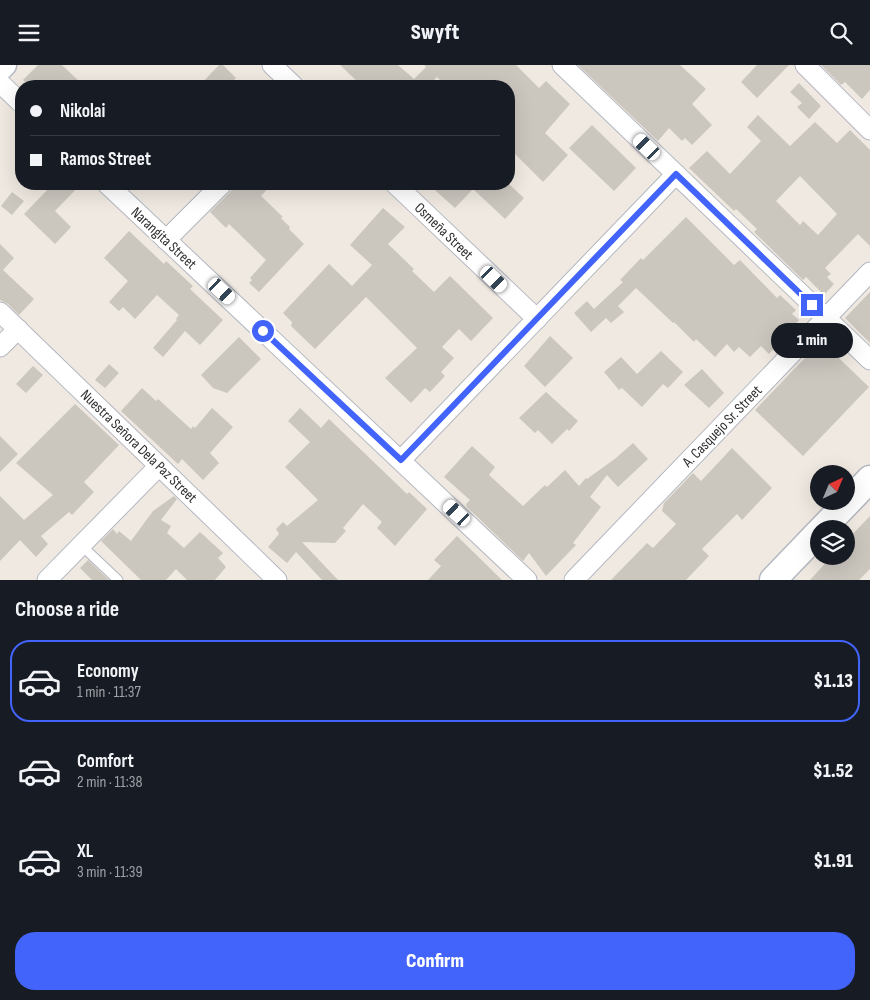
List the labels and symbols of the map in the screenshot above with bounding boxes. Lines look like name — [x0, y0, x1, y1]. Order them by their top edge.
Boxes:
car — [630, 131, 663, 163]
street label: Osmeña Street — [410, 199, 477, 264]
street label: Narangita Street — [127, 203, 201, 274]
car — [477, 263, 510, 295]
car — [205, 275, 238, 307]
route end — [801, 294, 823, 316]
route start — [252, 320, 274, 342]
callout: 1 min — [771, 323, 853, 357]
street label: A. Casquejo Sr. Street — [678, 381, 766, 472]
street label: Nuestra Señora Dela Paz Street — [76, 386, 201, 507]
north arrow — [810, 465, 855, 510]
car — [440, 497, 473, 529]

